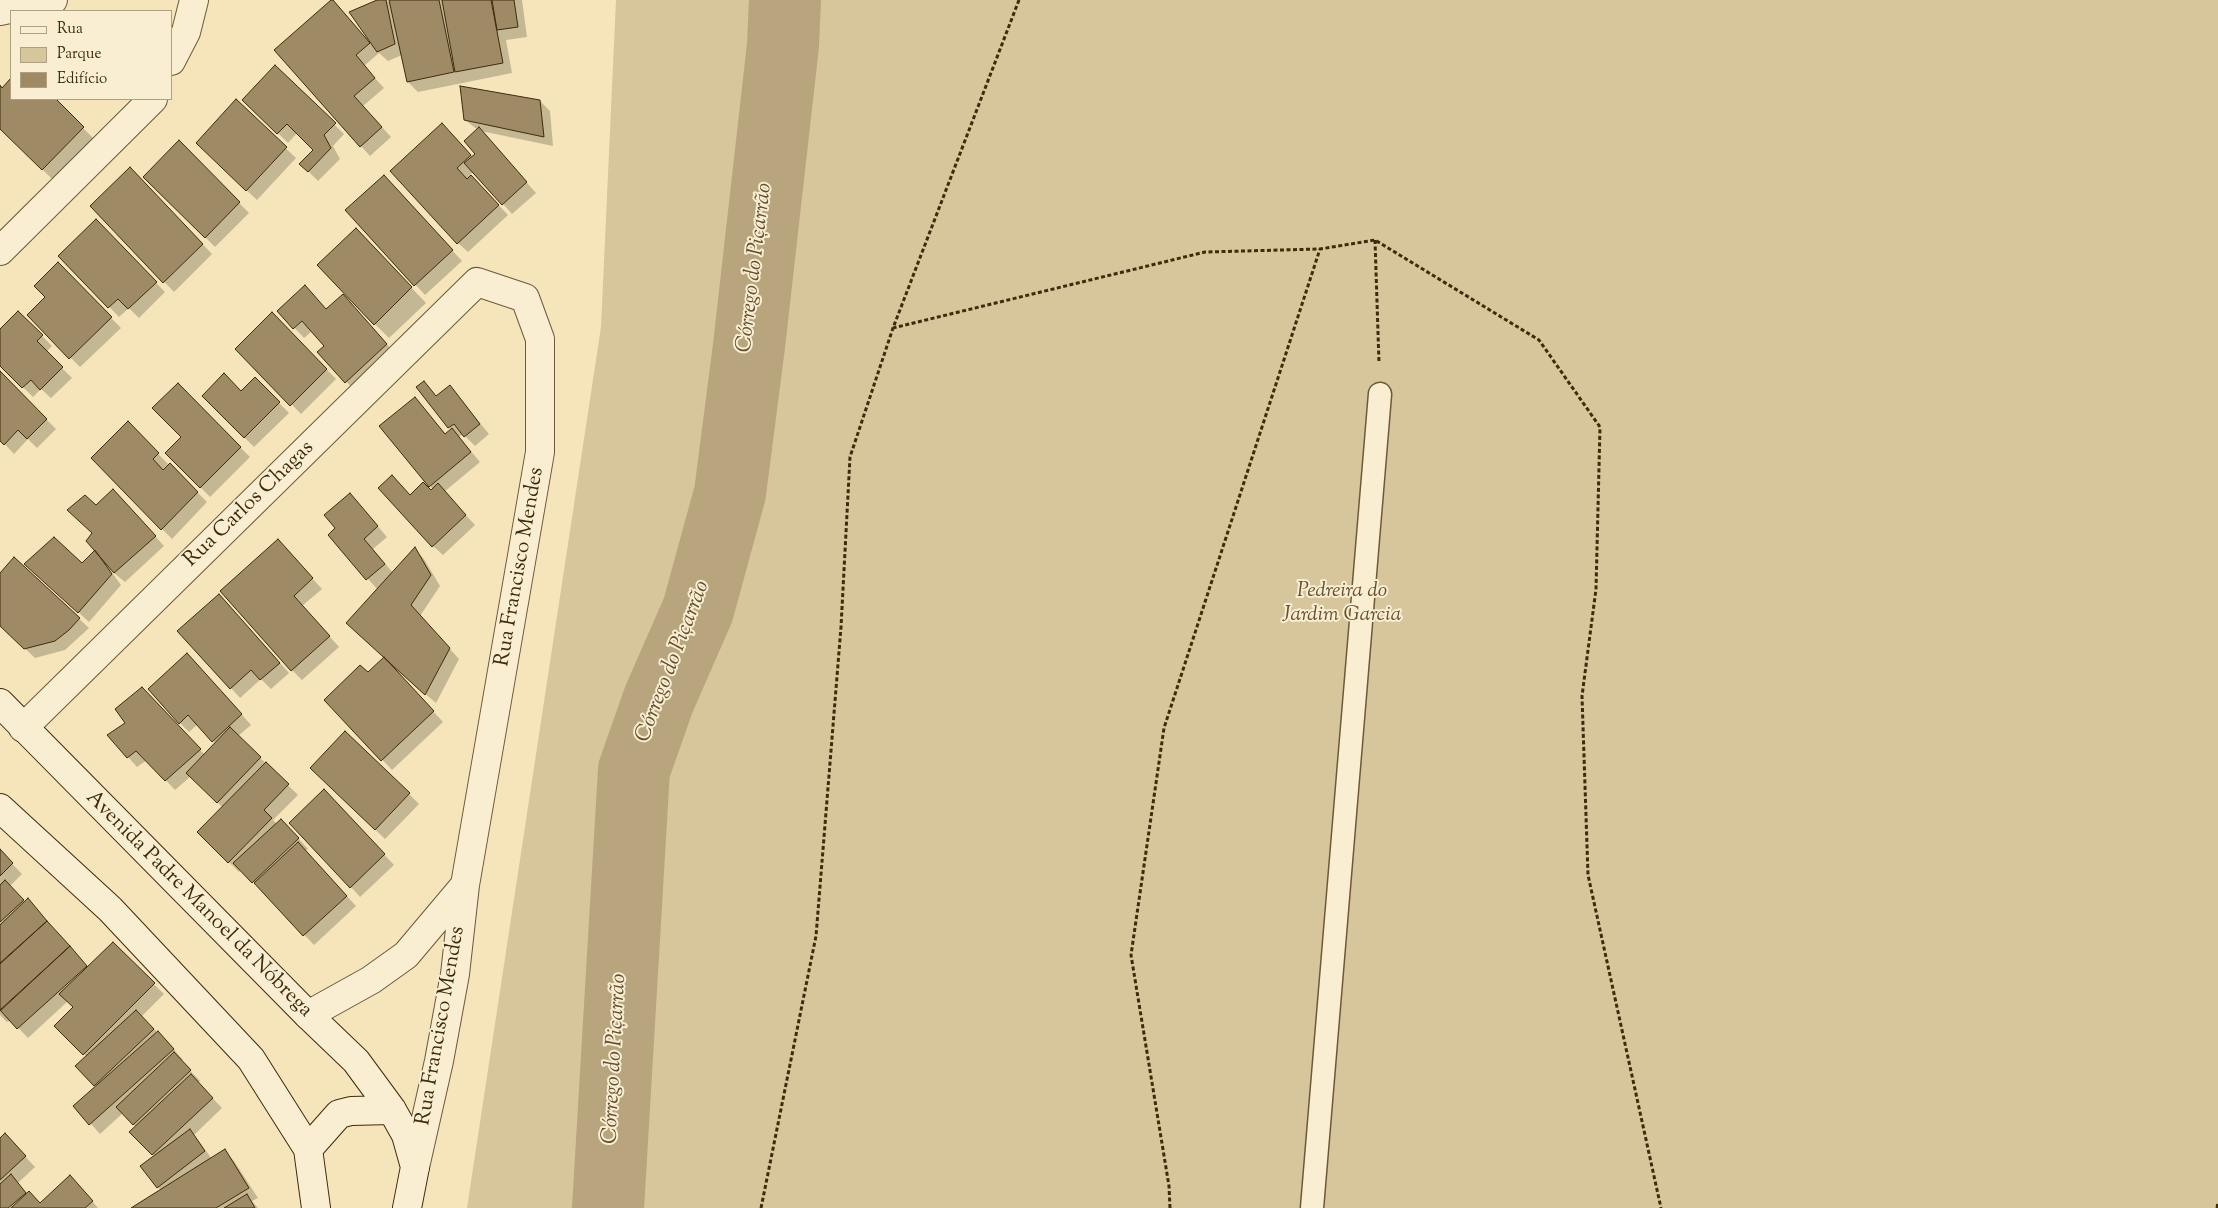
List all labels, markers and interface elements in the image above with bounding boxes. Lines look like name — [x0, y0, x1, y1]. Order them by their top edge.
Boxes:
legend — [10, 10, 172, 100]
text: Rua — [57, 19, 83, 40]
text: Parque — [57, 44, 101, 65]
text: Edifício — [57, 69, 107, 90]
water label: Córrego do Piçarrão — [733, 182, 779, 354]
street label: Rua Carlos Chagas — [180, 436, 320, 574]
street label: Rua Francisco Mendes — [491, 466, 551, 668]
water label: Córrego do Piçarrão — [631, 578, 717, 746]
park label: Pedreira do Jardim Garcia — [1283, 579, 1401, 629]
street label: Avenida Padre Manoel da Nóbrega — [79, 786, 317, 1024]
street label: Rua Francisco Mendes — [412, 925, 472, 1127]
water label: Córrego do Piçarrão — [598, 973, 634, 1145]

